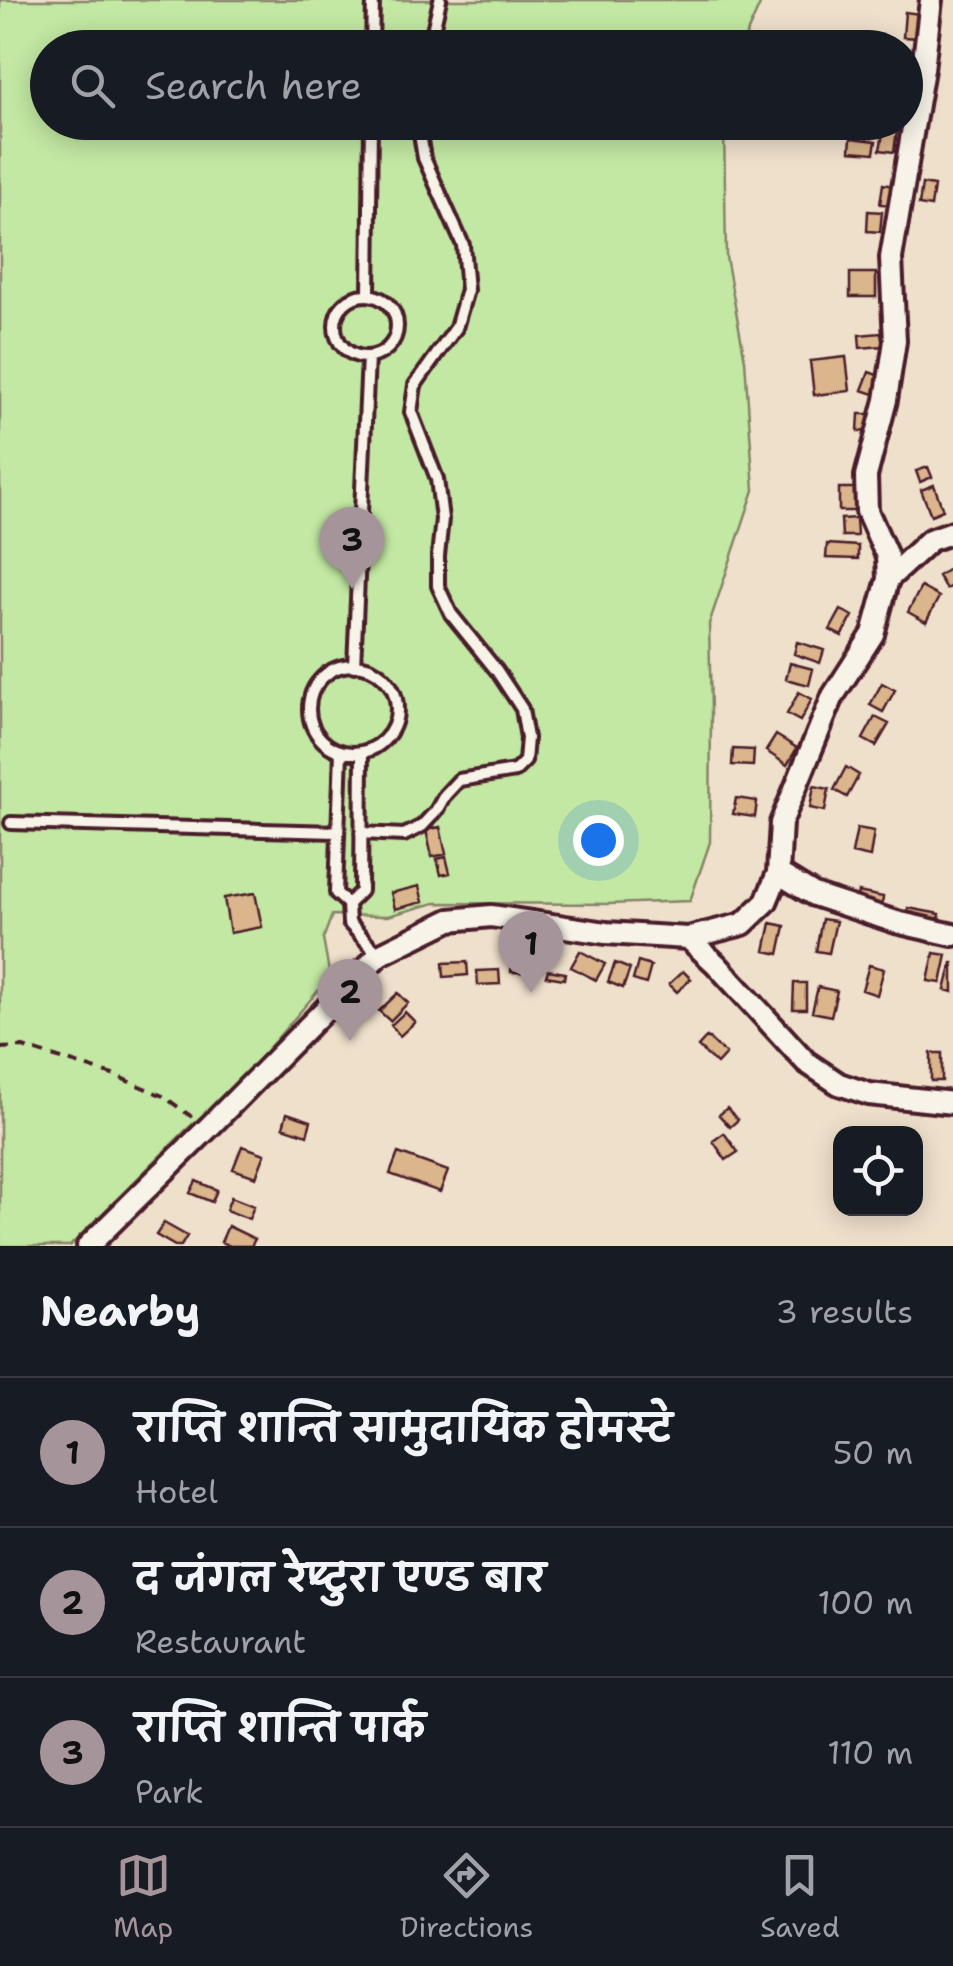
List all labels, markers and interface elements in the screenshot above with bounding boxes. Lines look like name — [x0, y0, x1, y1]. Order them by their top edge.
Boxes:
search box — [30, 30, 923, 140]
icon: search — [65, 58, 120, 113]
text: Search here — [145, 60, 362, 111]
pin: 3 — [320, 506, 384, 589]
your location — [573, 815, 624, 866]
pin: 1 — [498, 910, 564, 993]
pin: 2 — [318, 958, 382, 1041]
map controls — [833, 1126, 923, 1216]
button: locate — [833, 1126, 923, 1216]
text: Nearby — [40, 1283, 200, 1339]
text: 3 results — [776, 1290, 913, 1333]
text: राप्ति शान्ति सामुदायिक होमस्टे — [135, 1402, 672, 1453]
text: 1 — [65, 1431, 80, 1474]
text: 50 m — [833, 1431, 913, 1474]
text: Hotel — [135, 1470, 218, 1513]
text: द जंगल रेष्टुरा एण्ड बार — [135, 1552, 546, 1603]
text: 2 — [61, 1581, 84, 1624]
text: 100 m — [817, 1581, 913, 1624]
text: Restaurant — [135, 1620, 306, 1663]
text: राप्ति शान्ति पार्क — [135, 1702, 425, 1753]
text: 3 — [61, 1731, 84, 1774]
text: 110 m — [827, 1731, 913, 1774]
text: Park — [135, 1770, 204, 1813]
tab: Map — [113, 1848, 173, 1946]
tab: Directions — [400, 1848, 533, 1946]
tab: Saved — [760, 1848, 840, 1946]

